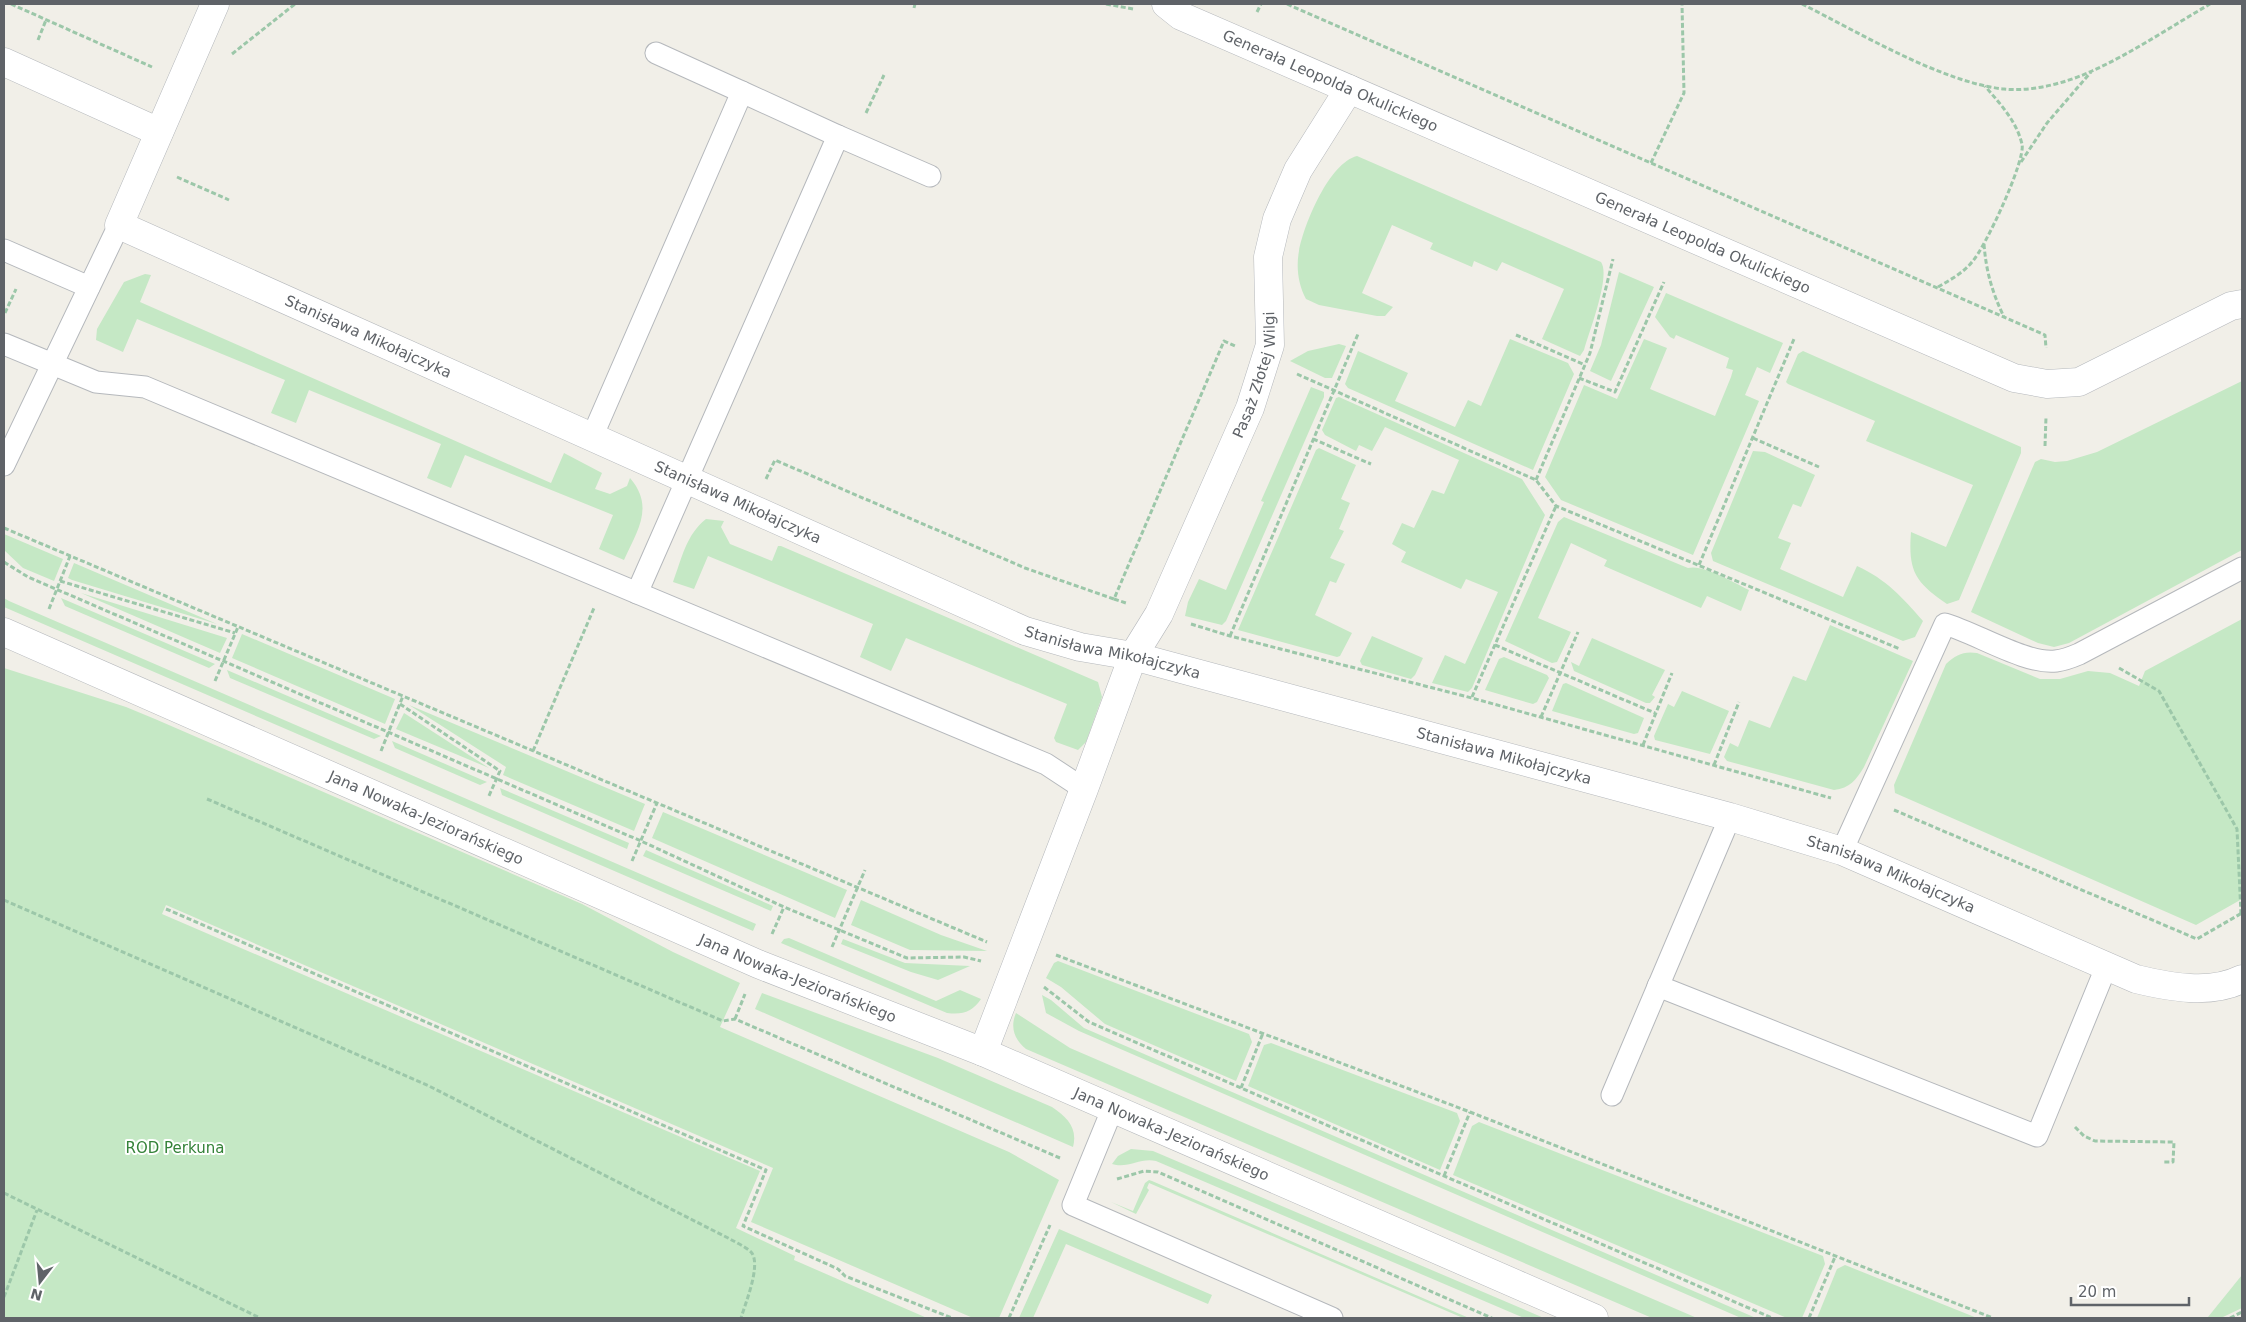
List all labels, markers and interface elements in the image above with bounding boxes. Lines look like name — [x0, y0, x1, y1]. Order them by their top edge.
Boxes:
street label: Generała Leopolda Okulickiego — [1220, 26, 1441, 136]
street label: Generała Leopolda Okulickiego — [1592, 188, 1813, 297]
street label: Stanisława Mikołajczyka — [282, 292, 454, 382]
street label: Pasaż Złotej Wilgi — [1229, 311, 1279, 441]
street label: Stanisława Mikołajczyka — [652, 457, 824, 547]
street label: Stanisława Mikołajczyka — [1022, 622, 1202, 683]
street label: Stanisława Mikołajczyka — [1414, 724, 1593, 788]
street label: Jana Nowaka-Jeziorańskiego — [325, 767, 526, 869]
street label: Stanisława Mikołajczyka — [1804, 832, 1978, 917]
street label: Jana Nowaka-Jeziorańskiego — [695, 930, 899, 1026]
street label: Jana Nowaka-Jeziorańskiego — [1070, 1083, 1272, 1184]
park label: ROD Perkuna — [126, 1139, 224, 1157]
north arrow — [15, 1257, 65, 1307]
scale bar — [2071, 1274, 2188, 1306]
text: 20 m — [2078, 1283, 2116, 1301]
text: N — [29, 1285, 44, 1304]

